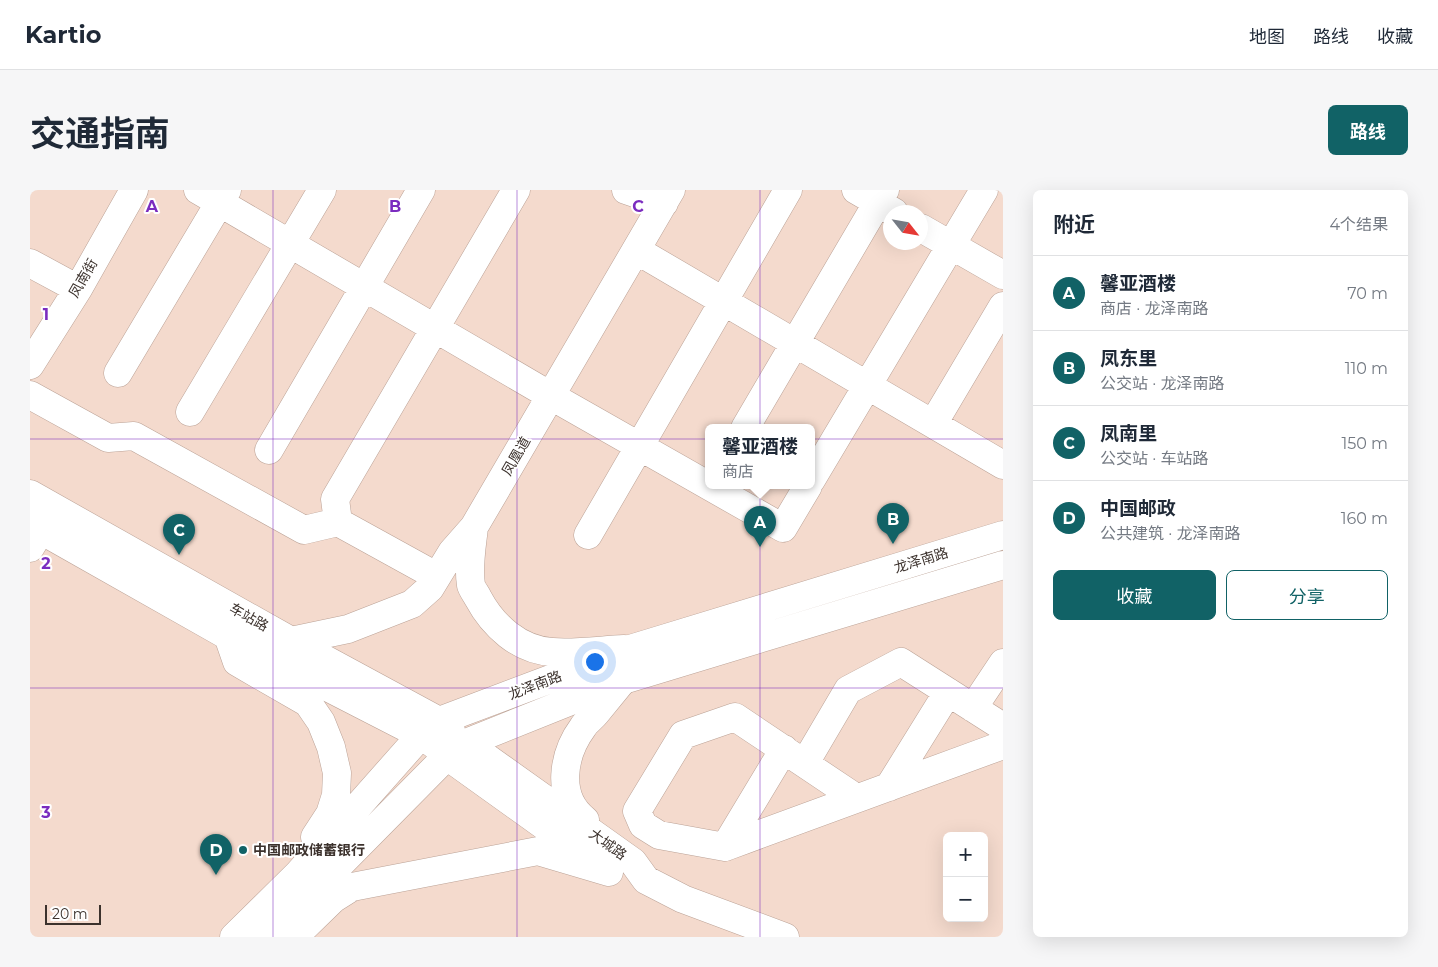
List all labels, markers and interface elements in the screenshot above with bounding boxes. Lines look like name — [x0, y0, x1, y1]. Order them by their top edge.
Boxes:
text: Kartio — [25, 20, 101, 49]
text: 地图 — [1249, 26, 1285, 48]
text: 路线 — [1313, 26, 1349, 48]
text: 收藏 — [1377, 26, 1413, 48]
button: 路线 — [1328, 105, 1408, 155]
text: 交通指南 — [30, 112, 170, 155]
text: A — [145, 197, 159, 216]
text: B — [389, 197, 401, 216]
text: C — [632, 197, 644, 216]
north arrow — [883, 205, 928, 250]
text: 附近 — [1053, 212, 1095, 237]
text: 4个结果 — [1329, 215, 1388, 234]
street label: 凤南街 — [65, 255, 101, 301]
text: 馨亚酒楼 — [1100, 272, 1176, 295]
text: A — [1063, 284, 1075, 303]
text: 70 m — [1347, 284, 1388, 303]
text: 商店 · 龙泽南路 — [1100, 299, 1208, 318]
text: 1 — [43, 305, 49, 324]
text: 凤东里 — [1100, 347, 1157, 370]
text: B — [1063, 359, 1075, 378]
text: 110 m — [1345, 359, 1388, 378]
text: 公交站 · 龙泽南路 — [1100, 374, 1224, 393]
text: 凤南里 — [1100, 422, 1157, 445]
popup — [705, 424, 815, 489]
street label: 凤凰道 — [498, 433, 534, 479]
text: C — [1063, 434, 1075, 453]
text: 150 m — [1341, 434, 1388, 453]
text: 馨亚酒楼 — [722, 435, 798, 458]
text: 公交站 · 车站路 — [1100, 449, 1208, 468]
text: 商店 — [722, 462, 754, 481]
text: 中国邮政 — [1100, 497, 1176, 520]
pin: B — [877, 503, 909, 544]
pin: A — [744, 506, 776, 547]
text: D — [1062, 509, 1076, 528]
text: 160 m — [1341, 509, 1388, 528]
pin: C — [163, 514, 195, 555]
text: 公共建筑 · 龙泽南路 — [1100, 524, 1240, 543]
street label: 龙泽南路 — [892, 543, 950, 577]
text: 2 — [41, 554, 51, 573]
button: 收藏 — [1053, 570, 1216, 620]
button: 分享 — [1226, 570, 1388, 620]
street label: 车站路 — [226, 599, 272, 635]
your location — [582, 649, 608, 675]
street label: 龙泽南路 — [506, 667, 564, 703]
text: 3 — [40, 803, 51, 822]
street label: 大城路 — [586, 824, 630, 864]
map controls — [943, 832, 988, 922]
button: + — [943, 832, 988, 877]
pin: D — [200, 834, 232, 875]
place label: 中国邮政储蓄银行 — [253, 841, 365, 859]
marker: 中国邮政储蓄银行 — [237, 844, 249, 856]
button: − — [943, 877, 988, 922]
scale bar — [45, 902, 101, 925]
text: 20 m — [52, 905, 88, 923]

